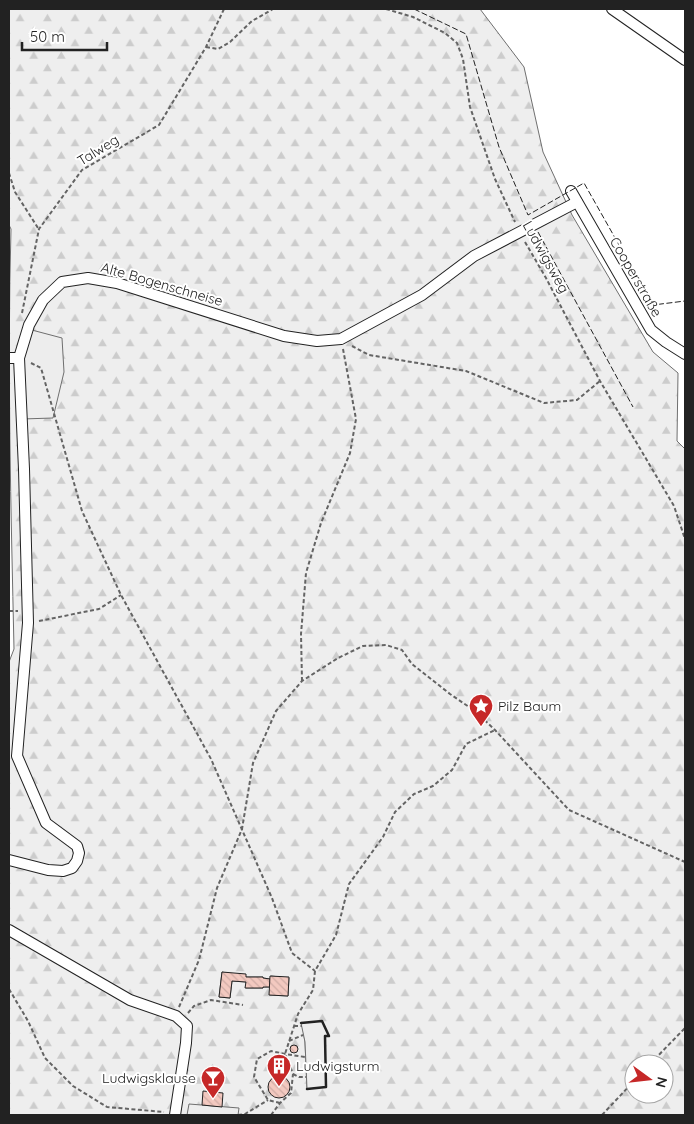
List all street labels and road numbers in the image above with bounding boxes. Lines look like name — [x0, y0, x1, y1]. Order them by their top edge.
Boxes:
street label: Talweg — [74, 130, 122, 170]
street label: Ludwigsweg — [519, 218, 573, 296]
street label: Cooperstraße — [606, 234, 666, 320]
street label: Alte Bogenschneise — [99, 258, 225, 310]

